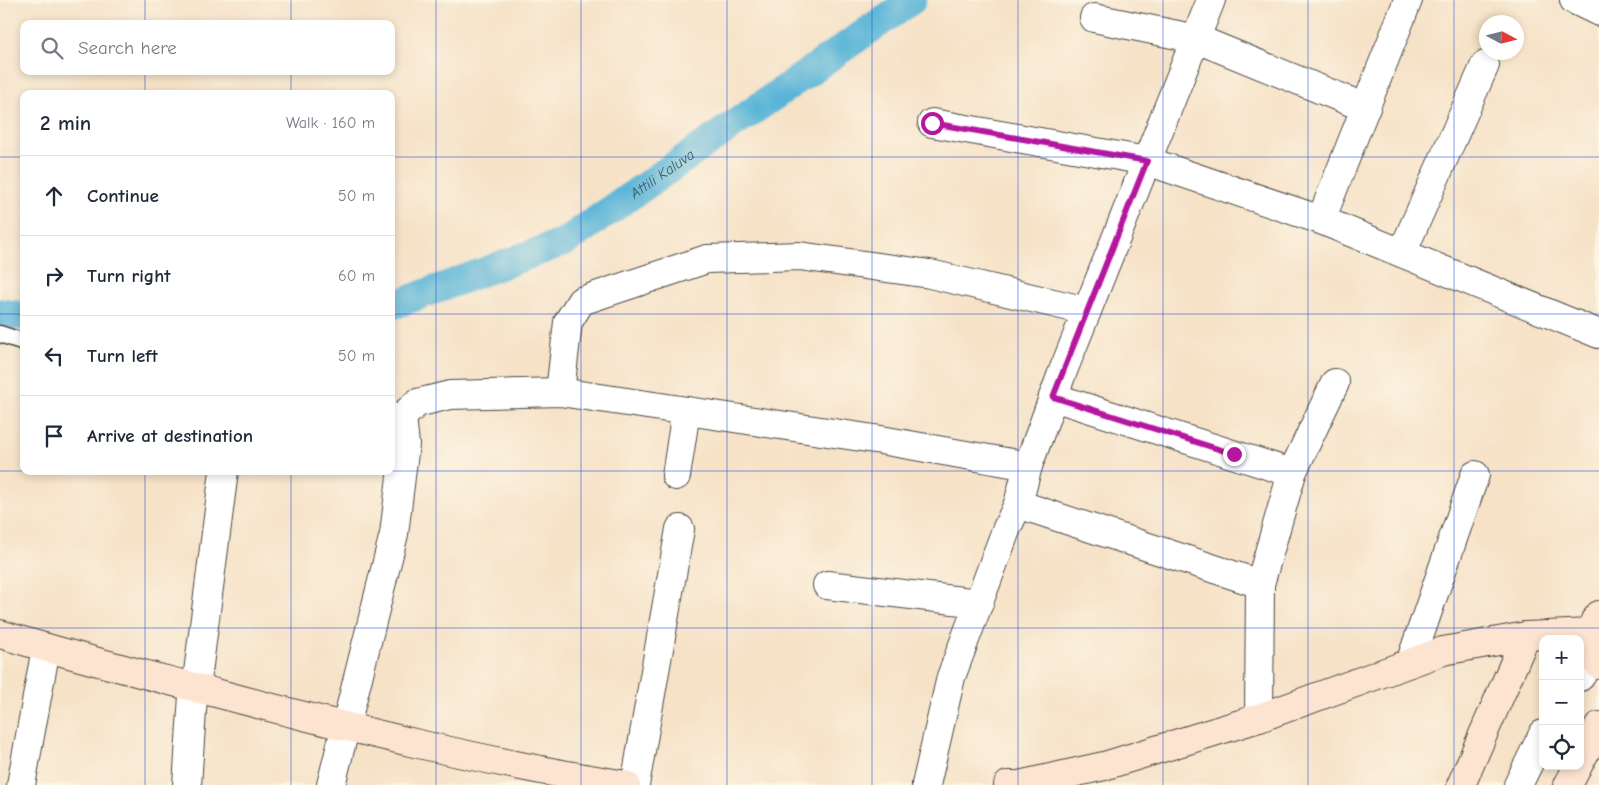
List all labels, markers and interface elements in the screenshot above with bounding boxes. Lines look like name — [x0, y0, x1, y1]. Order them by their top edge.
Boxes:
north arrow — [1479, 15, 1524, 60]
search box — [20, 20, 395, 75]
icon: search — [38, 34, 66, 62]
text: Search here — [78, 37, 177, 59]
text: 2 min — [40, 111, 91, 135]
route start — [921, 112, 944, 135]
text: Walk · 160 m — [286, 114, 375, 132]
water label: Attili Kaluva — [626, 145, 698, 203]
icon: ahead — [40, 182, 68, 210]
text: Continue — [87, 185, 159, 207]
text: 50 m — [338, 187, 375, 205]
icon: right — [40, 262, 68, 290]
text: Turn right — [87, 265, 171, 287]
text: 60 m — [338, 267, 375, 285]
icon: left — [40, 342, 68, 370]
text: Turn left — [87, 345, 158, 367]
text: 50 m — [338, 347, 375, 365]
icon: arrive — [40, 422, 68, 450]
text: Arrive at destination — [87, 425, 253, 447]
route end — [1223, 443, 1246, 466]
map controls — [1539, 635, 1584, 770]
button: + — [1539, 635, 1584, 680]
button: − — [1539, 680, 1584, 725]
button: locate — [1539, 725, 1584, 770]

